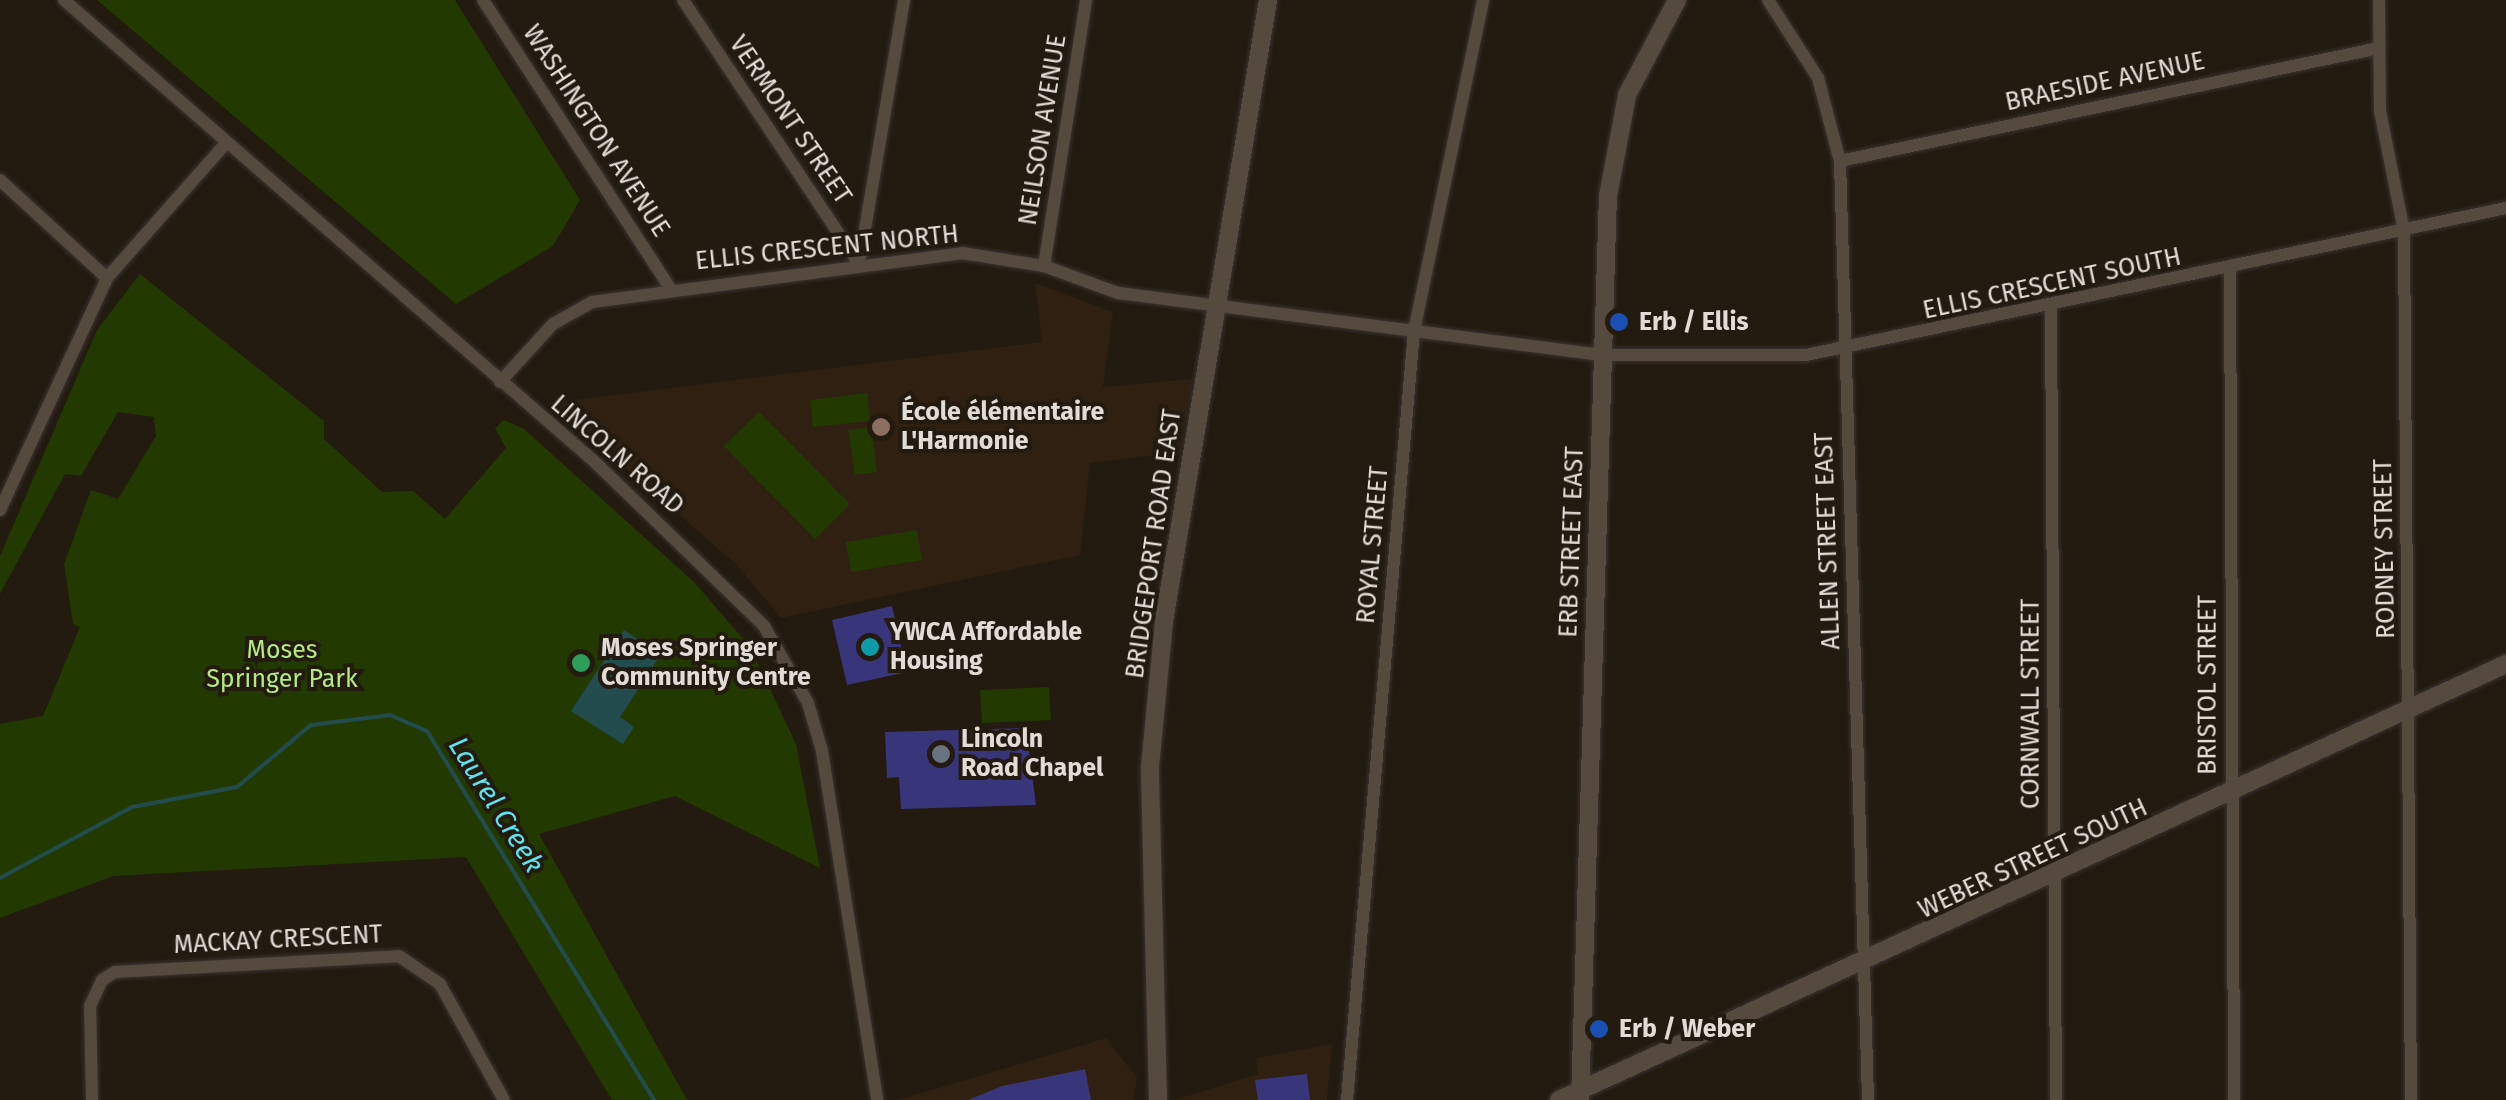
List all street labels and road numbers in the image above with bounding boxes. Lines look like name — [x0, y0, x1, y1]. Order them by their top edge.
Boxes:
street label: WASHINGTON AVENUE — [516, 19, 676, 243]
street label: VERMONT STREET — [723, 30, 857, 210]
street label: NEILSON AVENUE — [1013, 32, 1073, 228]
street label: BRAESIDE AVENUE — [2003, 46, 2207, 118]
street label: ELLIS CRESCENT NORTH — [694, 219, 960, 277]
street label: ELLIS CRESCENT SOUTH — [1920, 242, 2184, 326]
street label: LINCOLN ROAD — [544, 389, 690, 521]
street label: BRIDGEPORT ROAD EAST — [1120, 407, 1188, 681]
street label: ALLEN STREET EAST — [1809, 432, 1847, 650]
street label: ERB STREET EAST — [1554, 446, 1590, 638]
street label: RODNEY STREET — [2368, 459, 2402, 639]
street label: ROYAL STREET — [1351, 465, 1395, 625]
street label: BRISTOL STREET — [2193, 595, 2223, 775]
street label: CORNWALL STREET — [2016, 599, 2046, 809]
street label: WEBER STREET SOUTH — [1914, 793, 2152, 925]
street label: MACKAY CRESCENT — [173, 920, 383, 960]

